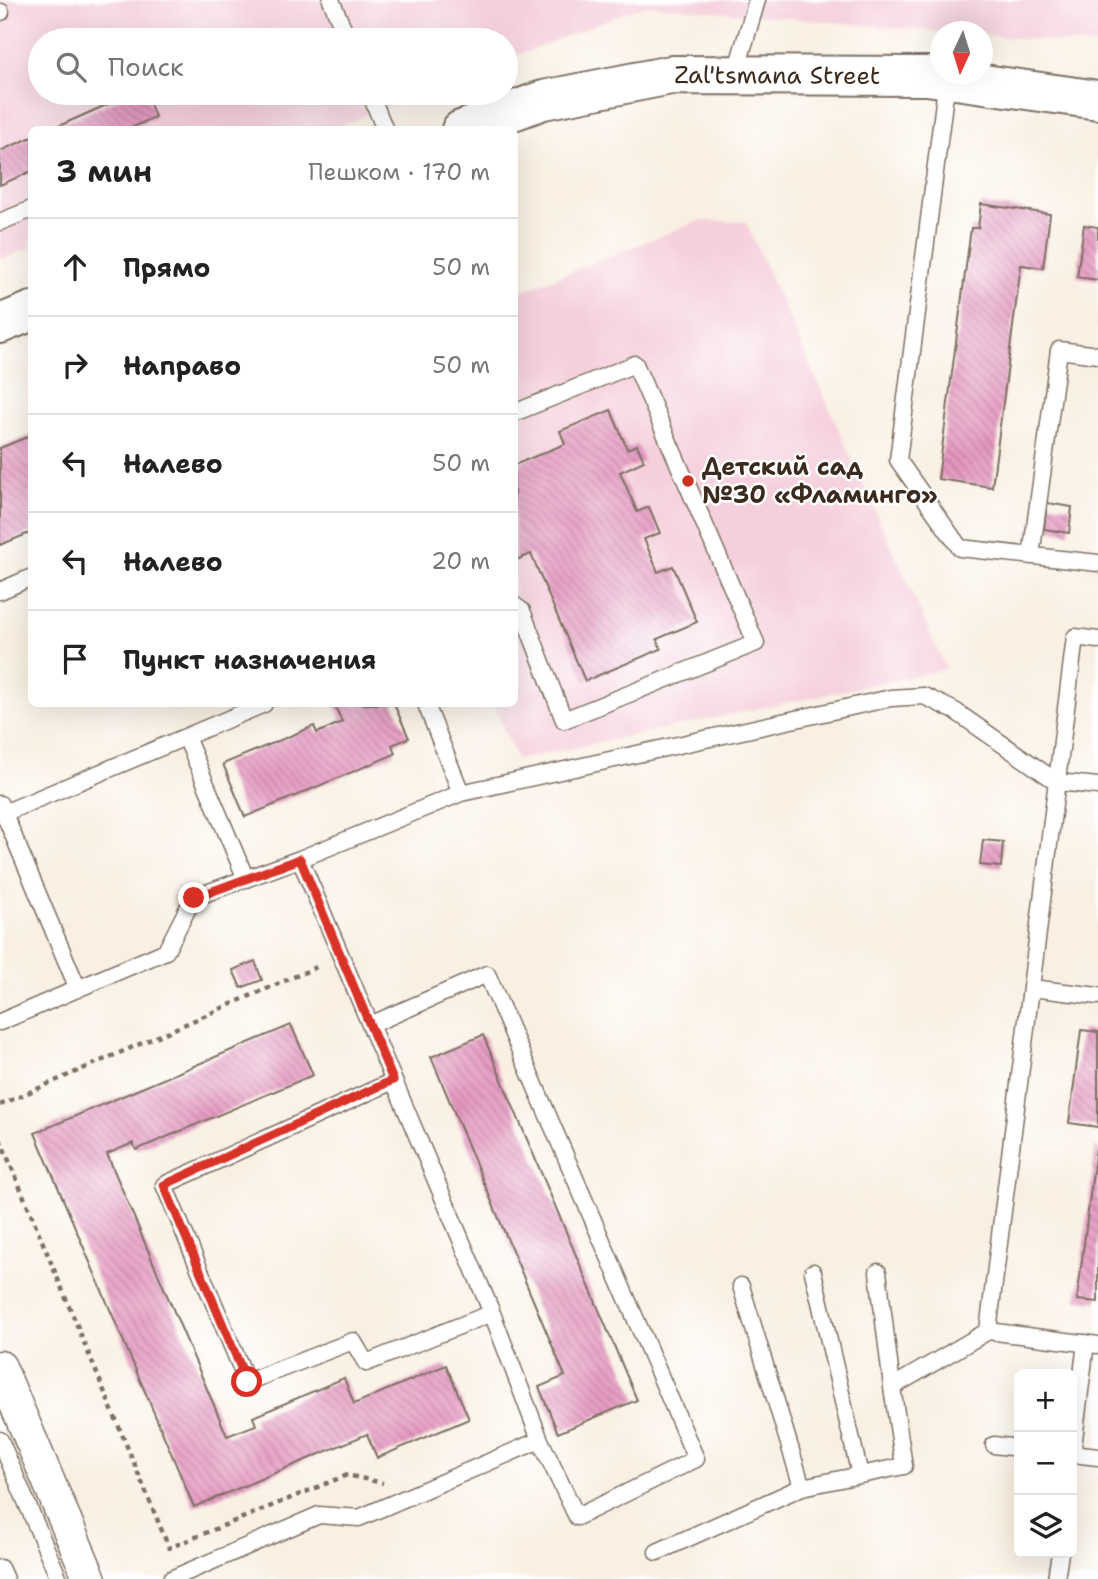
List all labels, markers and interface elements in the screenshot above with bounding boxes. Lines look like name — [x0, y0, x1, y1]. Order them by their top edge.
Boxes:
north arrow — [930, 21, 993, 84]
search box — [28, 28, 518, 105]
icon: search — [52, 48, 90, 86]
text: Поиск — [108, 49, 184, 84]
street label: Zal'tsmana Street — [674, 59, 880, 92]
text: 3 мин — [56, 151, 152, 192]
text: Пешком · 170 m — [308, 157, 490, 187]
icon: ahead — [56, 248, 94, 286]
text: Прямо — [123, 250, 211, 285]
text: 50 m — [432, 252, 490, 282]
icon: right — [56, 346, 94, 384]
text: Направо — [123, 348, 241, 383]
text: 50 m — [432, 350, 490, 380]
icon: left — [56, 444, 94, 482]
text: Налево — [123, 446, 223, 481]
text: 50 m — [432, 448, 490, 478]
place label: Детский сад №30 «Фламинго» — [702, 451, 938, 511]
marker: Детский сад №30 «Фламинго» — [680, 473, 696, 489]
icon: left — [56, 542, 94, 580]
text: Налево — [123, 544, 223, 579]
text: 20 m — [431, 546, 490, 576]
icon: arrive — [56, 640, 94, 678]
text: Пункт назначения — [123, 642, 376, 677]
route end — [178, 882, 209, 913]
route start — [231, 1366, 262, 1397]
map controls — [1014, 1369, 1077, 1558]
button: + — [1014, 1369, 1077, 1432]
button: − — [1014, 1432, 1077, 1495]
button: layers — [1014, 1495, 1077, 1558]

